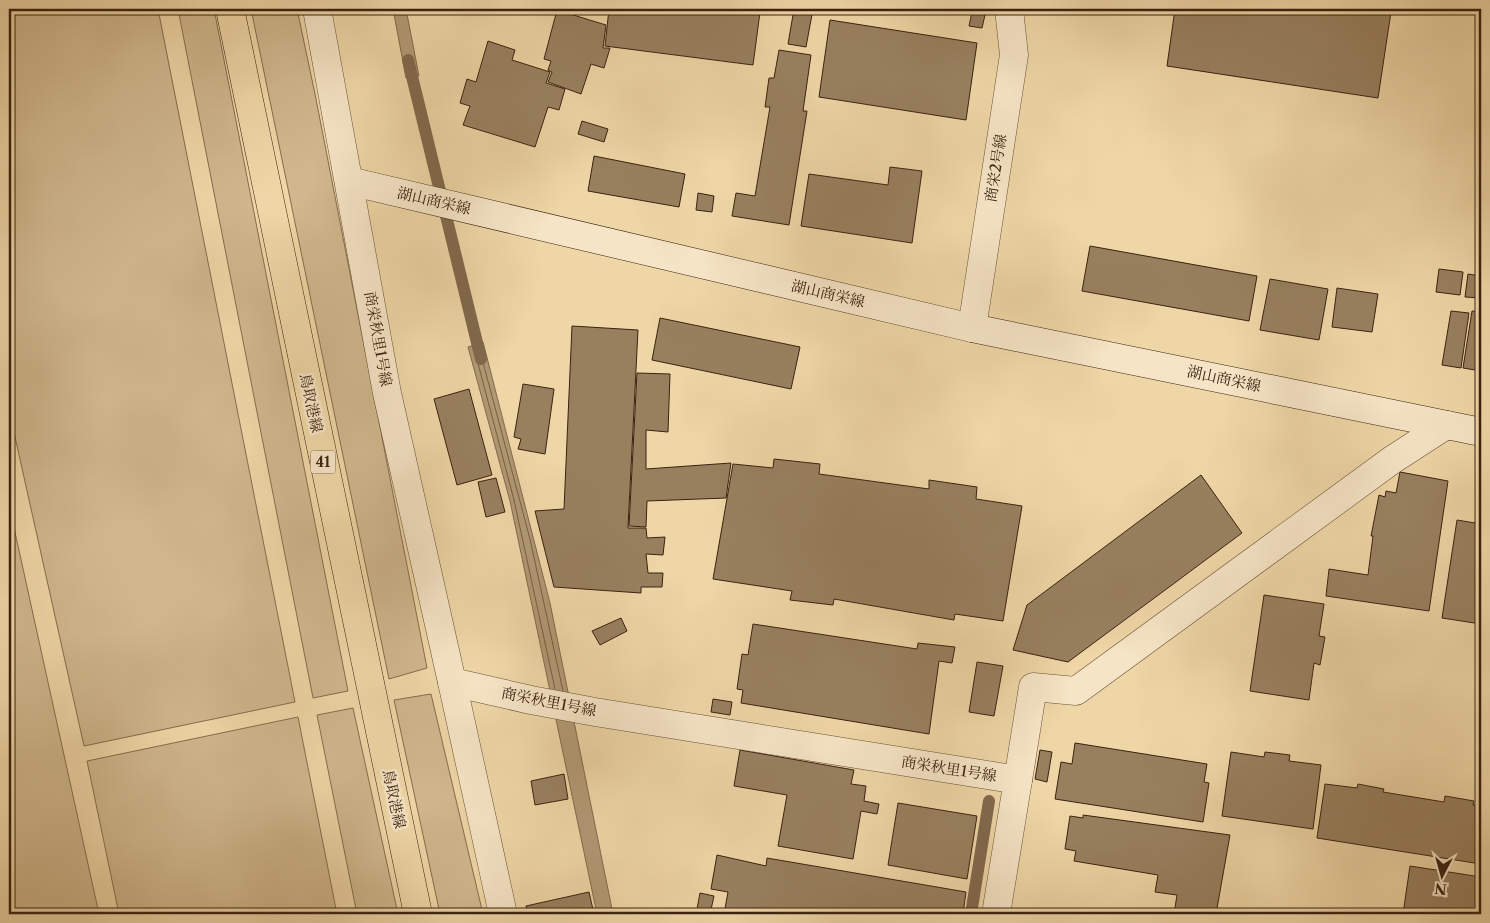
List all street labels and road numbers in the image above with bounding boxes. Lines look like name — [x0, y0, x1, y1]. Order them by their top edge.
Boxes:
street label: 商栄2号線 — [981, 133, 1010, 203]
street label: 湖山商栄線 — [395, 183, 473, 218]
street label: 湖山商栄線 — [789, 276, 867, 311]
street label: 商栄秋里1号線 — [361, 290, 396, 388]
street label: 湖山商栄線 — [1185, 361, 1263, 396]
street label: 鳥取港線 — [296, 372, 327, 434]
road number: 41 — [310, 451, 336, 474]
street label: 商栄秋里1号線 — [500, 683, 598, 720]
street label: 商栄秋里1号線 — [900, 752, 998, 785]
street label: 鳥取港線 — [379, 768, 410, 830]

